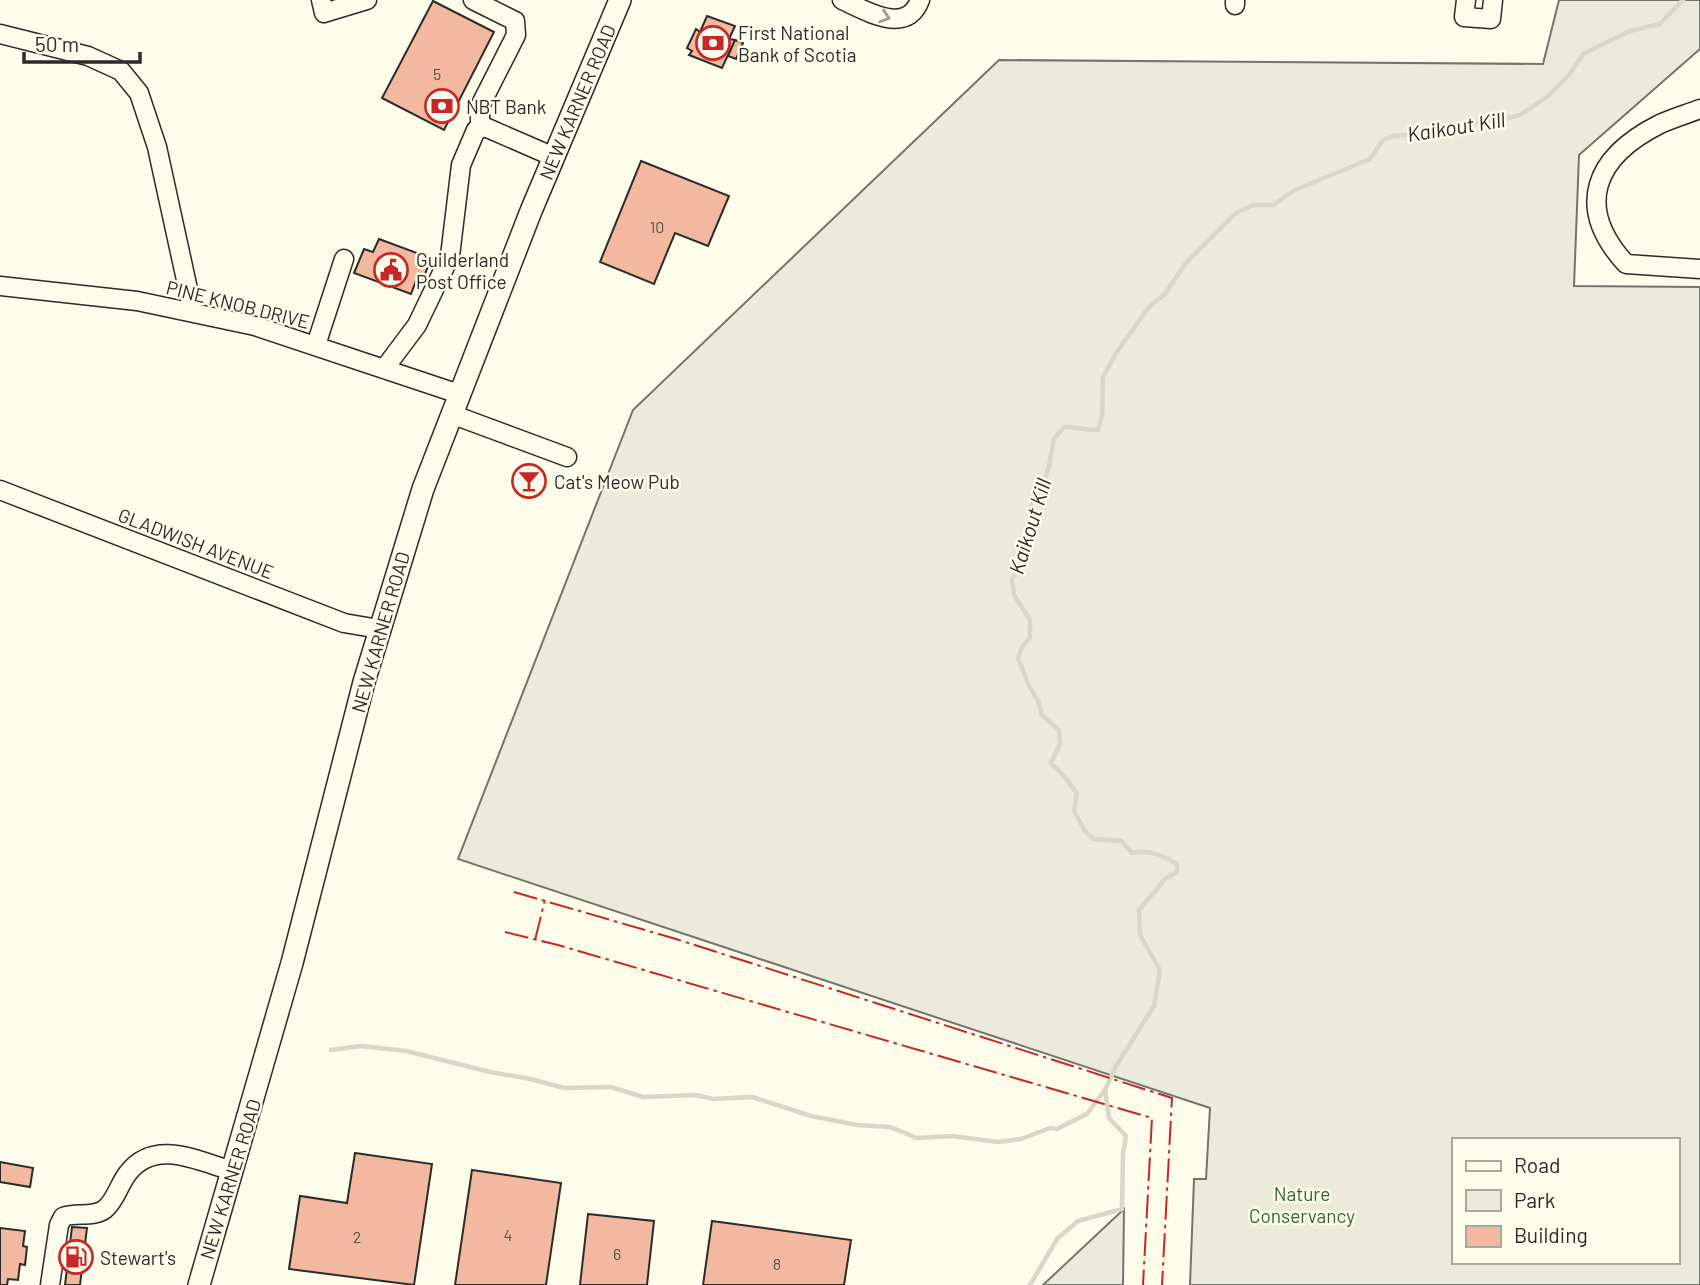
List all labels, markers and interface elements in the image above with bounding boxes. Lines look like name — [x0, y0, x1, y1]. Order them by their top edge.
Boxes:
one-way arrow — [878, 9, 891, 23]
scale bar — [24, 21, 140, 65]
street label: NEW KARNER ROAD — [534, 21, 620, 183]
place label: First National Bank of Scotia — [738, 21, 856, 66]
bank icon: First National Bank of Scotia — [694, 24, 732, 62]
text: 50 m — [35, 31, 79, 56]
house number: 5 — [433, 64, 441, 83]
bank icon: NBT Bank — [423, 87, 461, 125]
place label: NBT Bank — [466, 95, 546, 118]
water label: Kaikout Kill — [1405, 106, 1507, 146]
house number: 10 — [650, 217, 664, 236]
place label: Guilderland Post Office — [416, 248, 509, 293]
public building icon: Guilderland Post Office — [372, 251, 410, 289]
street label: PINE KNOB DRIVE — [164, 275, 312, 333]
bar icon: Cat's Meow Pub — [510, 462, 548, 500]
place label: Cat's Meow Pub — [554, 470, 680, 493]
water label: Kaikout Kill — [1003, 475, 1055, 577]
street label: GLADWISH AVENUE — [115, 503, 277, 583]
street label: NEW KARNER ROAD — [346, 549, 414, 715]
street label: NEW KARNER ROAD — [195, 1096, 265, 1262]
legend — [1452, 1138, 1679, 1264]
text: Road — [1514, 1152, 1560, 1177]
park label: Nature Conservancy — [1249, 1182, 1355, 1227]
text: Park — [1514, 1187, 1555, 1212]
text: Building — [1514, 1222, 1588, 1247]
house number: 4 — [504, 1225, 512, 1244]
house number: 2 — [353, 1227, 361, 1246]
fuel station icon: Stewart's — [57, 1238, 95, 1276]
house number: 6 — [613, 1244, 621, 1263]
place label: Stewart's — [100, 1246, 176, 1269]
house number: 8 — [773, 1254, 781, 1273]

